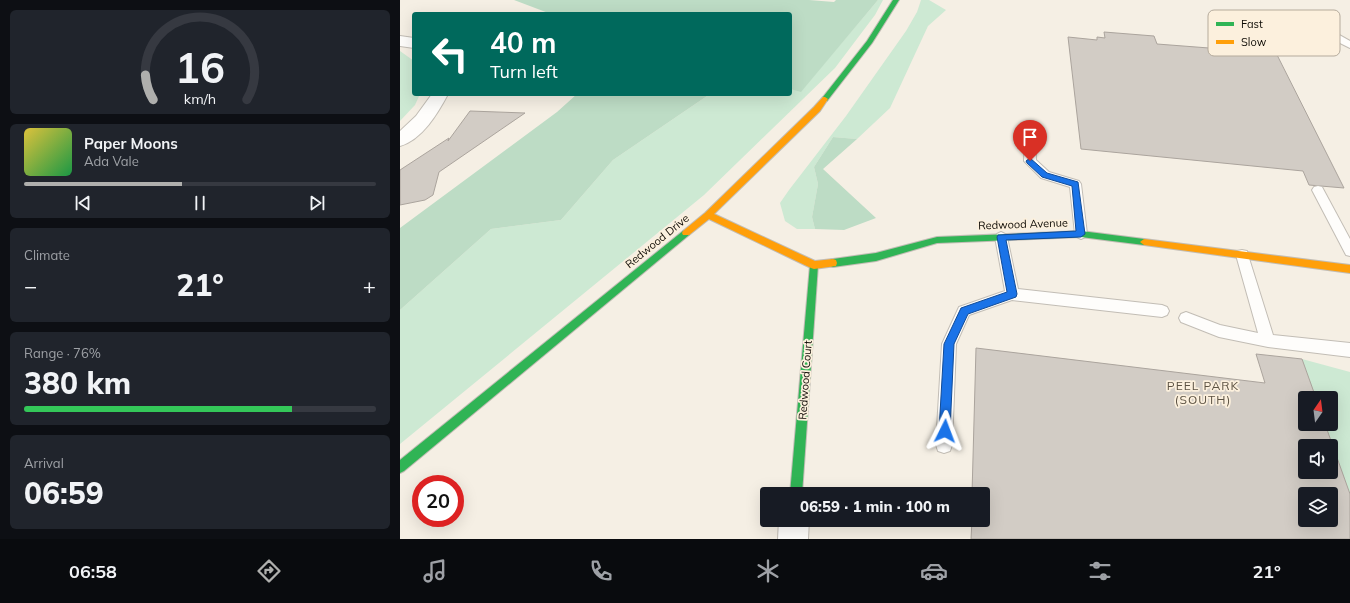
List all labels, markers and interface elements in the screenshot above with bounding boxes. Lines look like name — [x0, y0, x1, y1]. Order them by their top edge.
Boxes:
legend — [1208, 10, 1340, 56]
text: Fast — [1241, 17, 1263, 31]
text: 40 m — [490, 25, 556, 60]
icon: left — [424, 28, 476, 80]
text: Slow — [1241, 35, 1267, 49]
text: 16 — [175, 41, 225, 93]
text: Turn left — [490, 60, 558, 83]
text: km/h — [184, 90, 216, 108]
pin — [1013, 120, 1047, 161]
icon: arrive — [1019, 126, 1041, 148]
text: Paper Moons — [84, 134, 178, 153]
text: Ada Vale — [84, 153, 139, 169]
icon: previous — [72, 192, 94, 214]
icon: pause — [189, 192, 211, 214]
icon: next — [306, 192, 328, 214]
street label: Redwood Drive — [622, 211, 692, 271]
street label: Redwood Avenue — [978, 215, 1068, 233]
text: Climate — [24, 247, 70, 263]
text: 21° — [176, 266, 224, 304]
text: − — [24, 272, 37, 300]
text: + — [363, 272, 376, 300]
street label: Redwood Court — [795, 340, 815, 420]
text: Range · 76% — [24, 345, 101, 361]
text: 380 km — [24, 364, 131, 402]
district label: PEEL PARK (SOUTH) — [1167, 378, 1239, 407]
north arrow — [1298, 391, 1338, 431]
map controls — [1298, 391, 1338, 527]
position arrow — [924, 410, 966, 452]
button: sound — [1298, 439, 1338, 479]
text: Arrival — [24, 455, 64, 471]
text: 06:59 — [24, 474, 104, 512]
speed limit sign: 20 — [412, 475, 464, 527]
button: layers — [1298, 487, 1338, 527]
text: 06:59 · 1 min · 100 m — [800, 497, 950, 516]
icon: directions — [255, 557, 283, 585]
icon: music — [421, 557, 449, 585]
icon: phone — [587, 557, 615, 585]
icon: climate — [754, 557, 782, 585]
icon: car — [920, 557, 948, 585]
icon: filters — [1086, 557, 1114, 585]
text: 06:58 — [69, 560, 117, 583]
text: 21° — [1252, 560, 1281, 583]

